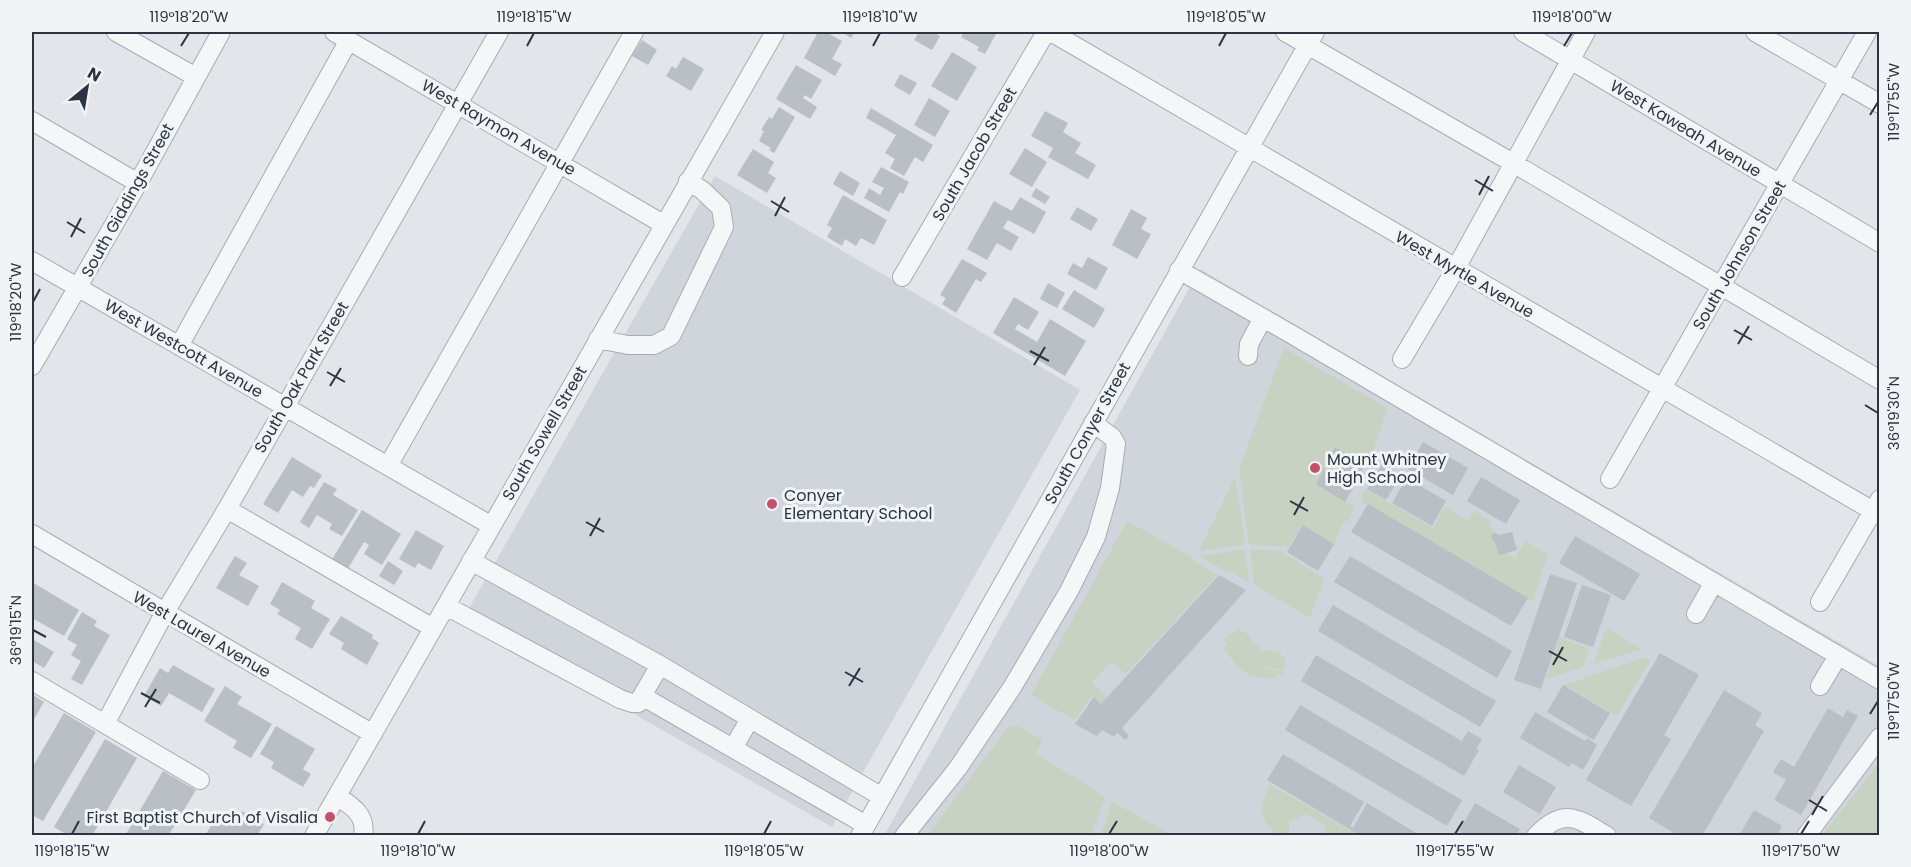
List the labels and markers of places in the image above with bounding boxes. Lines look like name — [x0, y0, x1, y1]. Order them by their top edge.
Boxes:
place label: Mount Whitney High School — [1327, 448, 1446, 489]
marker: Mount Whitney High School — [1308, 461, 1322, 475]
place label: Conyer Elementary School — [784, 484, 932, 525]
marker: Conyer Elementary School — [765, 497, 779, 511]
place label: First Baptist Church of Visalia — [87, 806, 318, 829]
marker: First Baptist Church of Visalia — [323, 810, 337, 824]

